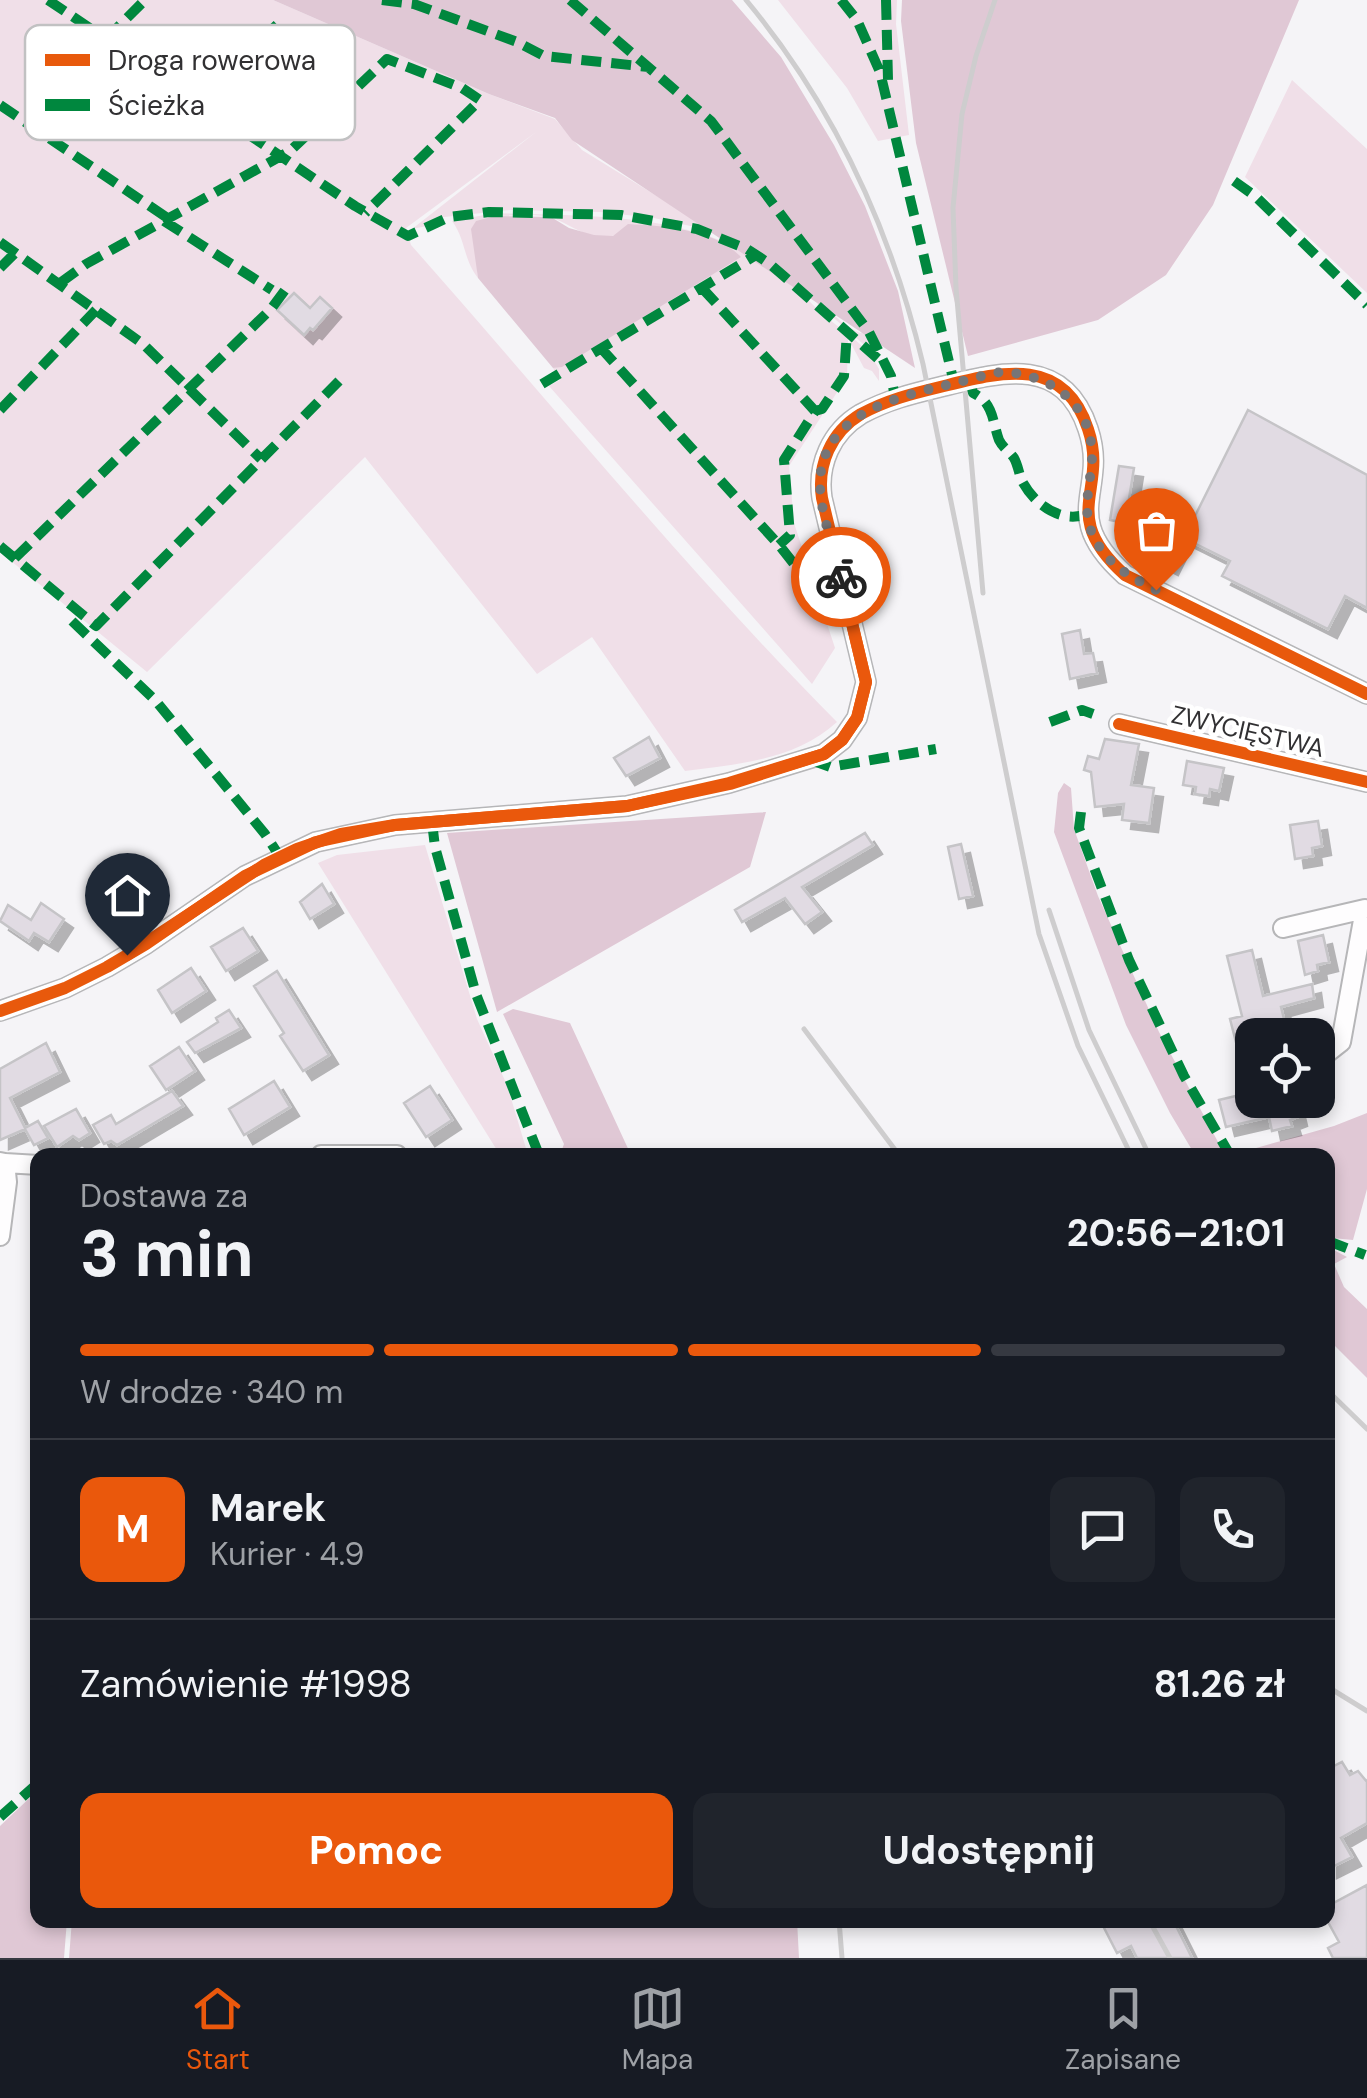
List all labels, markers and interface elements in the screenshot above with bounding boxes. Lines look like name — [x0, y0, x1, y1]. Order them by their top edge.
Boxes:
legend — [25, 25, 355, 140]
text: Droga rowerowa — [108, 42, 316, 79]
text: Ścieżka — [108, 87, 205, 124]
pin — [1114, 488, 1199, 591]
icon: bag — [1129, 503, 1184, 558]
courier — [791, 527, 891, 627]
icon: bike — [814, 550, 869, 605]
street label: ZWYCIĘSTWA — [1168, 698, 1328, 765]
pin — [85, 853, 170, 956]
icon: home — [100, 868, 155, 923]
map controls — [1235, 1018, 1335, 1118]
button: locate — [1235, 1018, 1335, 1118]
text: Dostawa za — [80, 1175, 248, 1217]
text: 20:56–21:01 — [1067, 1208, 1285, 1258]
text: 3 min — [80, 1212, 254, 1296]
text: W drodze · 340 m — [80, 1371, 343, 1413]
button: chat — [1050, 1477, 1155, 1582]
button: phone — [1180, 1477, 1285, 1582]
text: Marek — [210, 1483, 326, 1533]
text: M — [116, 1504, 149, 1554]
text: Kurier · 4.9 — [210, 1533, 364, 1575]
text: Zamówienie #1998 — [80, 1659, 412, 1709]
text: 81.26 zł — [1154, 1659, 1285, 1709]
button: Pomoc — [80, 1793, 673, 1908]
button: Udostępnij — [693, 1793, 1285, 1908]
tab: Start — [186, 1981, 250, 2078]
tab: Mapa — [622, 1981, 693, 2078]
tab: Zapisane — [1065, 1981, 1181, 2078]

